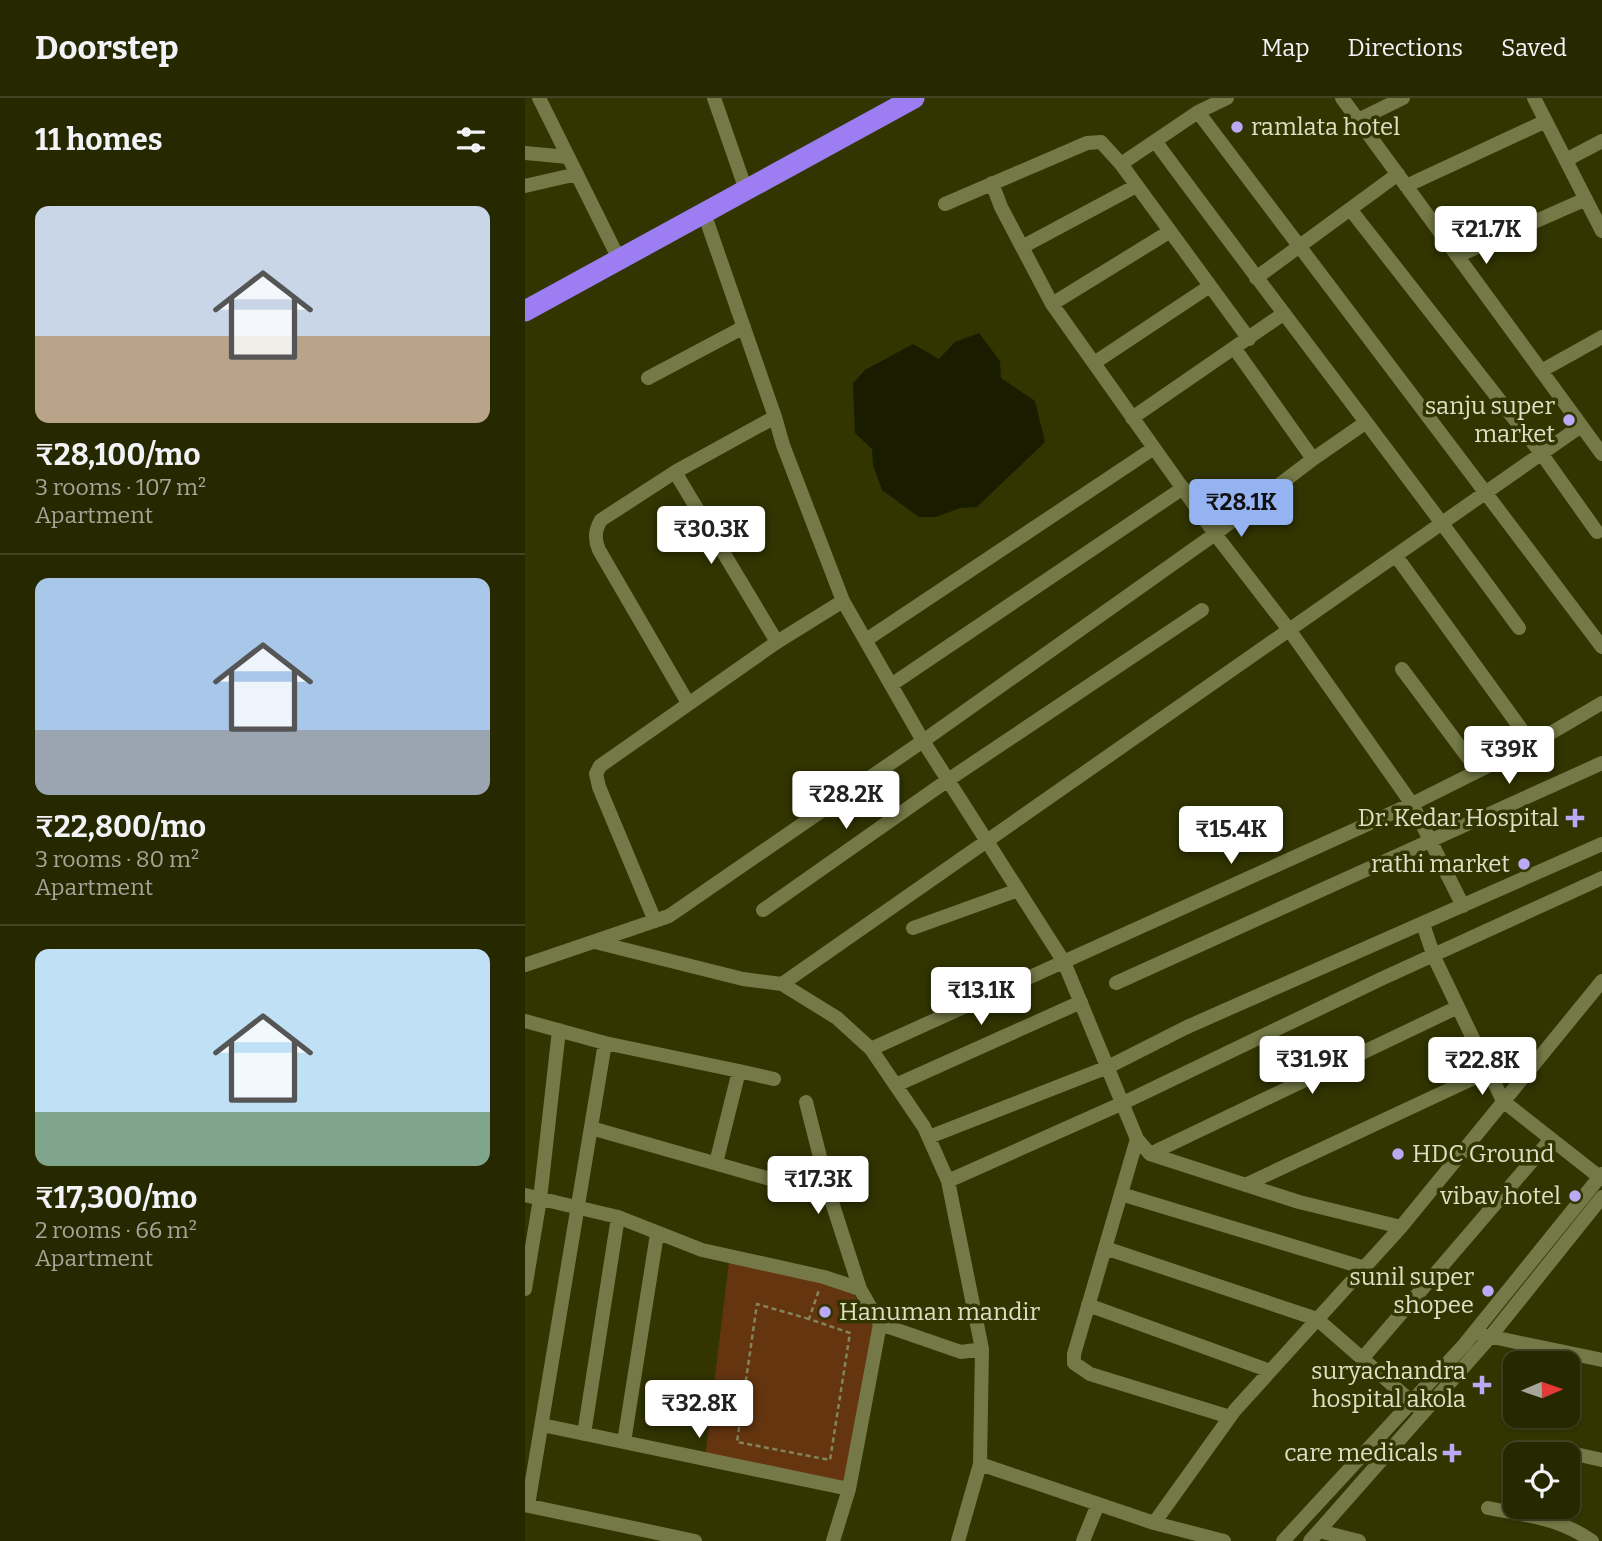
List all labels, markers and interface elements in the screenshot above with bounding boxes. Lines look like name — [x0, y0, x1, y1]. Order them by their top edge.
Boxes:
text: Doorstep — [35, 28, 179, 68]
text: Map — [1261, 34, 1310, 62]
text: Directions — [1348, 34, 1463, 62]
text: Saved — [1501, 34, 1567, 62]
place label: ramlata hotel — [1251, 113, 1400, 141]
marker: ramlata hotel — [1229, 119, 1245, 135]
icon: filters — [452, 121, 490, 159]
text: 11 homes — [35, 122, 163, 158]
pin: ₹21.7K — [1429, 206, 1543, 266]
text: ₹21.7K — [1451, 215, 1521, 243]
icon: home — [200, 252, 326, 378]
place label: sanju super market — [1425, 392, 1555, 448]
marker: sanju super market — [1561, 412, 1577, 428]
text: ₹28,100/mo — [35, 437, 200, 473]
text: 3 rooms · 107 m² — [35, 473, 206, 501]
pin: ₹28.1K — [1184, 480, 1298, 539]
text: ₹28.1K — [1205, 488, 1277, 516]
text: Apartment — [35, 501, 153, 529]
pin: ₹30.3K — [654, 506, 768, 566]
text: ₹30.3K — [673, 515, 749, 543]
icon: home — [200, 624, 326, 750]
pin: ₹39K — [1468, 726, 1550, 786]
text: ₹39K — [1480, 735, 1538, 763]
pin: ₹28.2K — [789, 772, 903, 831]
text: ₹28.2K — [808, 780, 884, 808]
place label: Dr. Kedar Hospital — [1358, 804, 1559, 832]
pin: ₹15.4K — [1174, 806, 1288, 866]
marker: Dr. Kedar Hospital — [1565, 808, 1585, 828]
text: ₹22,800/mo — [35, 809, 206, 845]
text: ₹15.4K — [1195, 815, 1267, 843]
text: 3 rooms · 80 m² — [35, 845, 199, 873]
place label: rathi market — [1371, 850, 1510, 878]
marker: rathi market — [1516, 856, 1532, 872]
text: Apartment — [35, 873, 153, 901]
pin: ₹13.1K — [924, 968, 1038, 1027]
text: ₹13.1K — [947, 976, 1015, 1004]
icon: home — [200, 995, 326, 1121]
pin: ₹31.9K — [1255, 1037, 1369, 1096]
pin: ₹22.8K — [1425, 1038, 1539, 1097]
text: ₹31.9K — [1276, 1045, 1348, 1073]
text: ₹22.8K — [1444, 1046, 1520, 1074]
place label: HDC Ground — [1412, 1140, 1555, 1168]
marker: HDC Ground — [1390, 1146, 1406, 1162]
pin: ₹17.3K — [761, 1156, 875, 1216]
text: ₹17.3K — [784, 1165, 852, 1193]
text: ₹17,300/mo — [35, 1180, 197, 1216]
place label: vibav hotel — [1439, 1182, 1561, 1210]
marker: vibav hotel — [1567, 1188, 1583, 1204]
text: 2 rooms · 66 m² — [35, 1216, 197, 1244]
text: Apartment — [35, 1244, 153, 1272]
place label: sunil super shopee — [1349, 1263, 1474, 1319]
marker: sunil super shopee — [1480, 1283, 1496, 1299]
place label: Hanuman mandir — [839, 1298, 1041, 1326]
marker: Hanuman mandir — [817, 1304, 833, 1320]
north arrow — [1503, 1351, 1580, 1428]
map controls — [1503, 1351, 1580, 1519]
place label: suryachandra hospital akola — [1311, 1357, 1466, 1413]
marker: suryachandra hospital akola — [1472, 1375, 1492, 1395]
pin: ₹32.8K — [642, 1380, 756, 1440]
text: ₹32.8K — [661, 1389, 737, 1417]
place label: care medicals — [1284, 1439, 1438, 1467]
button: locate — [1503, 1442, 1580, 1519]
marker: care medicals — [1444, 1445, 1460, 1461]

